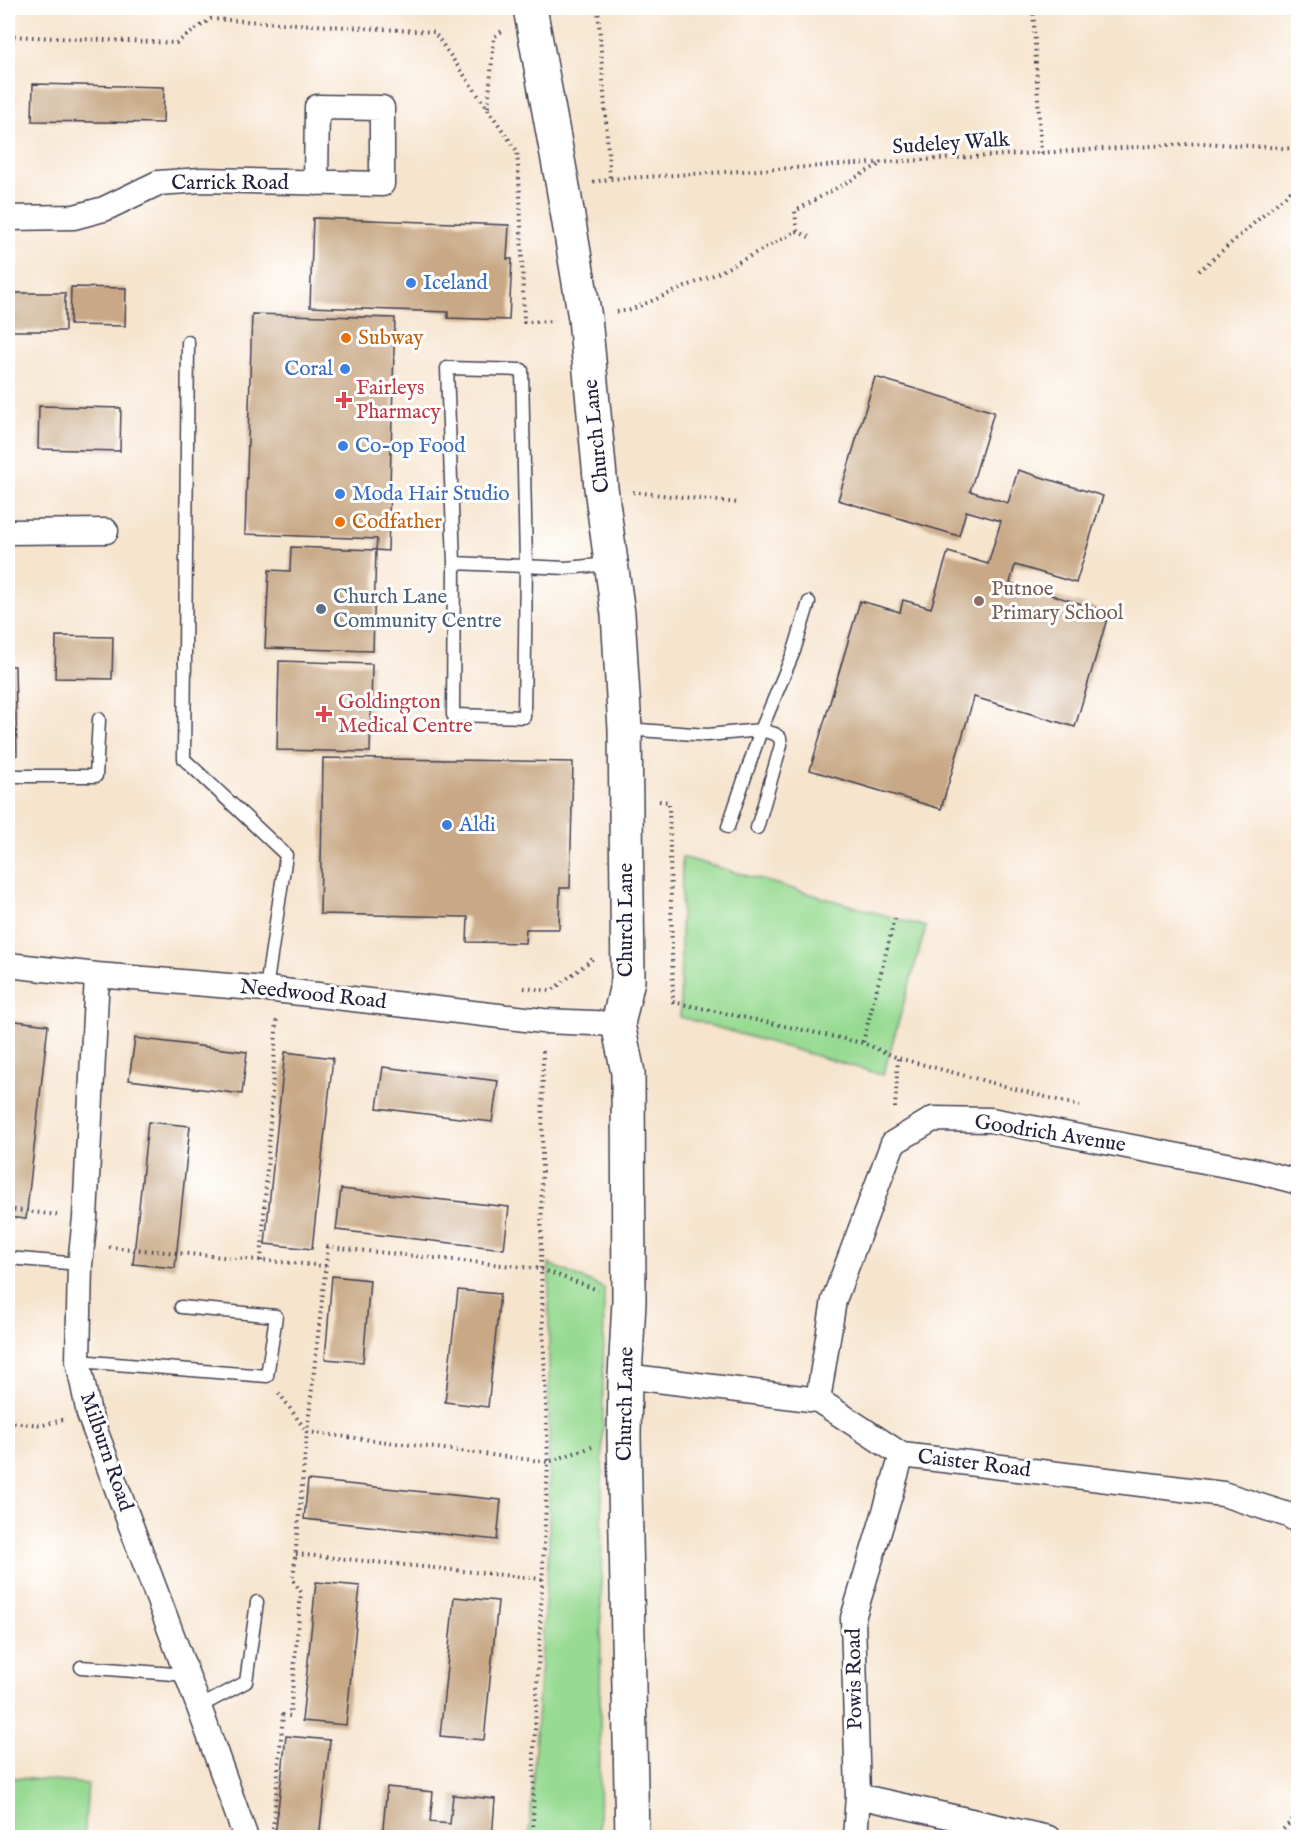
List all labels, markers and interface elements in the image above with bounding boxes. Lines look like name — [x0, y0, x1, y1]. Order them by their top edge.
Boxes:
street label: Sudeley Walk — [891, 126, 1011, 162]
street label: Carrick Road — [171, 170, 289, 197]
place label: Iceland — [423, 270, 489, 297]
marker: Iceland — [404, 276, 418, 290]
place label: Subway — [358, 325, 424, 352]
marker: Subway — [339, 331, 353, 345]
place label: Coral — [284, 356, 333, 383]
marker: Coral — [338, 362, 352, 376]
place label: Fairleys Pharmacy — [356, 375, 441, 426]
street label: Church Lane — [578, 377, 616, 494]
marker: Fairleys Pharmacy — [337, 393, 351, 407]
place label: Co-op Food — [355, 433, 466, 460]
marker: Co-op Food — [336, 439, 350, 453]
place label: Moda Hair Studio — [352, 481, 510, 508]
marker: Moda Hair Studio — [333, 487, 347, 501]
place label: Codfather — [352, 509, 442, 536]
marker: Codfather — [333, 515, 347, 529]
place label: Putnoe Primary School — [991, 576, 1124, 627]
place label: Church Lane Community Centre — [333, 584, 502, 635]
marker: Putnoe Primary School — [972, 594, 986, 608]
marker: Church Lane Community Centre — [314, 602, 328, 616]
place label: Goldington Medical Centre — [338, 689, 473, 740]
marker: Goldington Medical Centre — [315, 705, 333, 723]
place label: Aldi — [458, 812, 496, 839]
marker: Aldi — [440, 818, 454, 832]
street label: Church Lane — [613, 863, 640, 977]
street label: Needwood Road — [238, 974, 389, 1016]
street label: Goodrich Avenue — [972, 1109, 1128, 1159]
street label: Church Lane — [612, 1346, 641, 1461]
street label: Milburn Road — [73, 1389, 139, 1516]
street label: Caister Road — [916, 1444, 1033, 1484]
street label: Powis Road — [841, 1627, 869, 1730]

